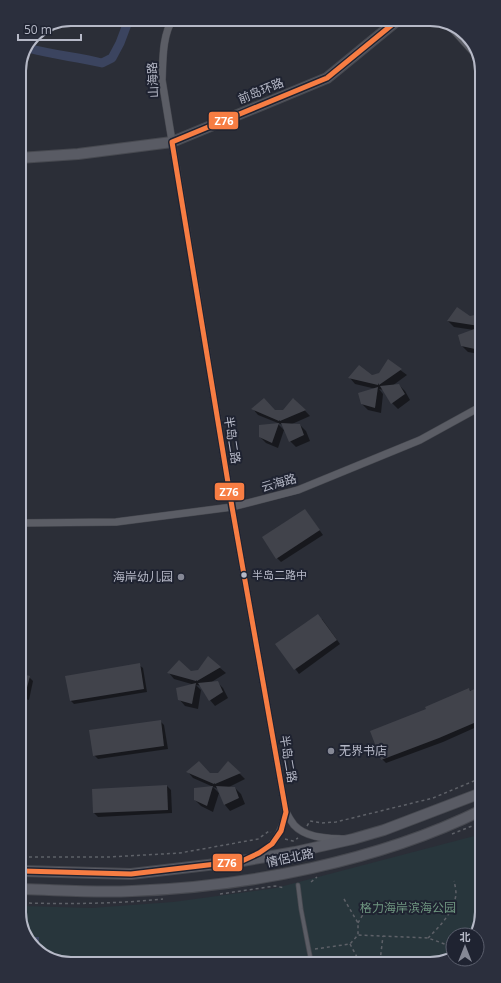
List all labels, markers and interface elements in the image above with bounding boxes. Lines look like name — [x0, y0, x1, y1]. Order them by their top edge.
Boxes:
scale bar — [18, 16, 81, 42]
text: 50 m — [24, 21, 52, 38]
street label: 山海路 — [143, 62, 162, 98]
street label: 前岛环路 — [235, 74, 286, 107]
line badge: Z76 — [208, 111, 239, 130]
text: Z76 — [215, 113, 233, 128]
street label: 半岛二路 — [220, 415, 245, 465]
street label: 云海路 — [259, 469, 299, 496]
line badge: Z76 — [214, 482, 245, 501]
text: Z76 — [220, 484, 238, 499]
place label: 半岛二路中 — [252, 567, 307, 582]
place label: 海岸幼儿园 — [113, 568, 173, 585]
marker: 半岛二路中 — [239, 570, 249, 580]
marker: 海岸幼儿园 — [176, 572, 186, 582]
street label: 半岛二路 — [276, 734, 301, 784]
place label: 无界书店 — [339, 742, 387, 759]
marker: 无界书店 — [326, 746, 336, 756]
street label: 情侶北路 — [265, 844, 315, 871]
line badge: Z76 — [212, 853, 243, 872]
text: Z76 — [218, 855, 236, 870]
park label: 格力海岸滨海公园 — [360, 899, 456, 916]
north arrow — [445, 927, 485, 967]
text: 北 — [460, 929, 471, 944]

